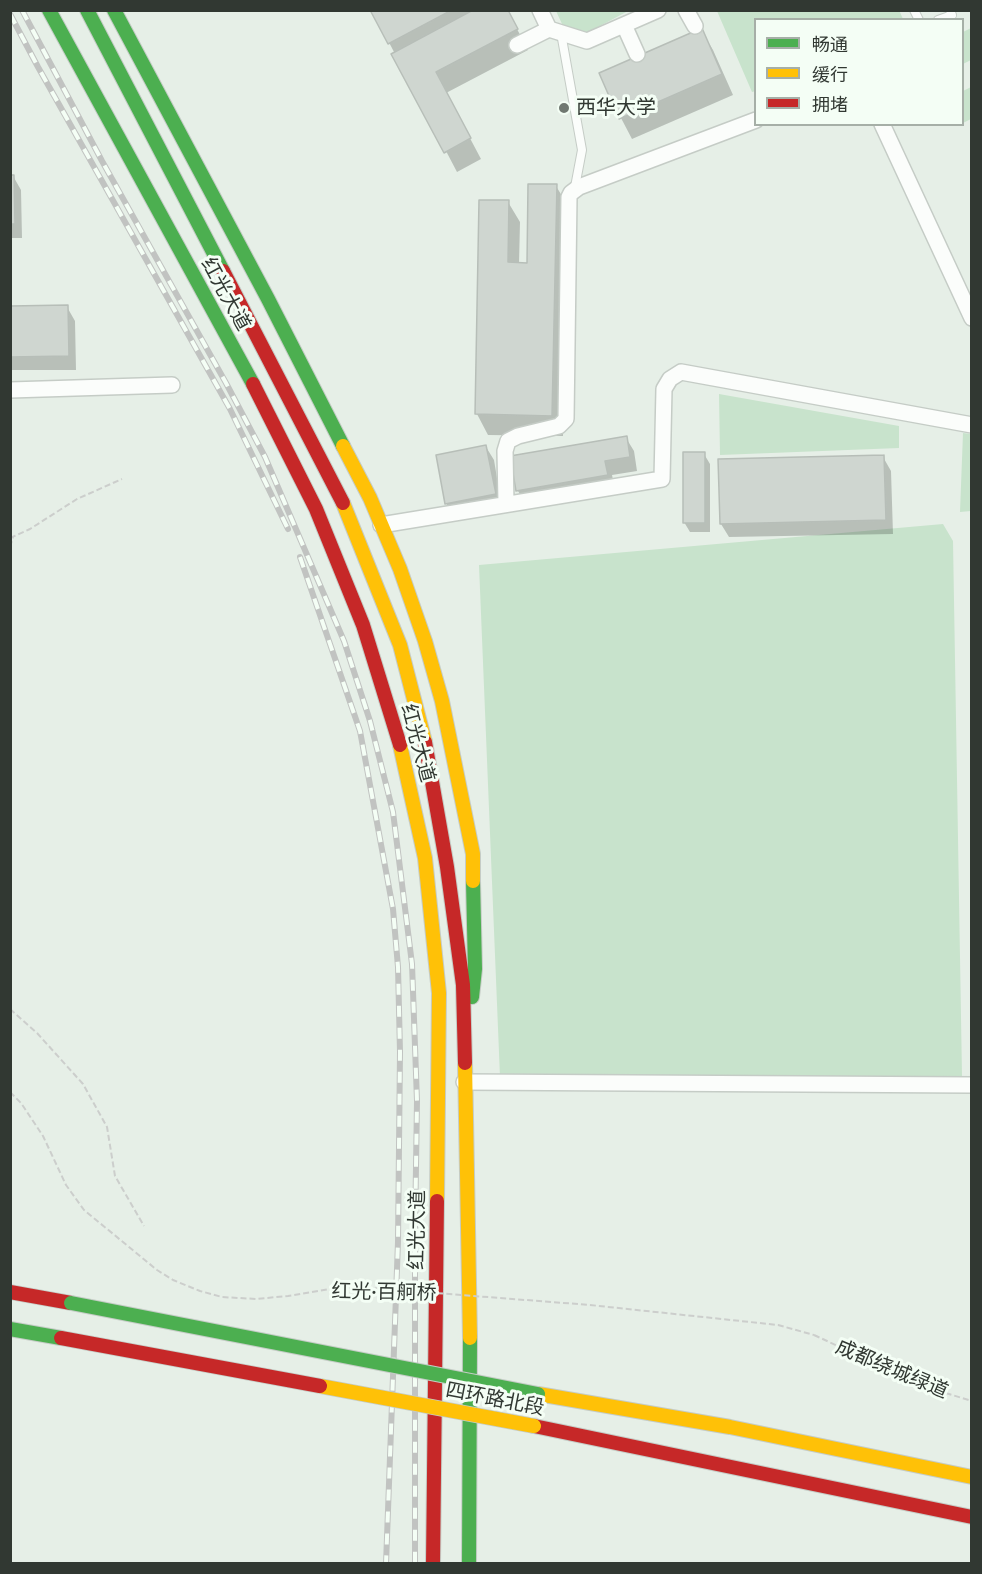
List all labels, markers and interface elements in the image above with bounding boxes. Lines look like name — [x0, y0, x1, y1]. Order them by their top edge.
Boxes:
legend — [754, 18, 964, 126]
text: 畅通 — [812, 33, 848, 55]
text: 缓行 — [812, 63, 848, 85]
text: 拥堵 — [812, 93, 848, 115]
place label: 西华大学 — [576, 96, 656, 120]
marker: 西华大学 — [557, 101, 571, 115]
street label: 红光大道 — [196, 253, 256, 335]
street label: 红光大道 — [396, 701, 440, 785]
street label: 红光大道 — [404, 1190, 430, 1270]
street label: 红光·百舸桥 — [331, 1279, 437, 1305]
street label: 成都绕城绿道 — [832, 1335, 952, 1403]
street label: 四环路北段 — [444, 1378, 546, 1420]

